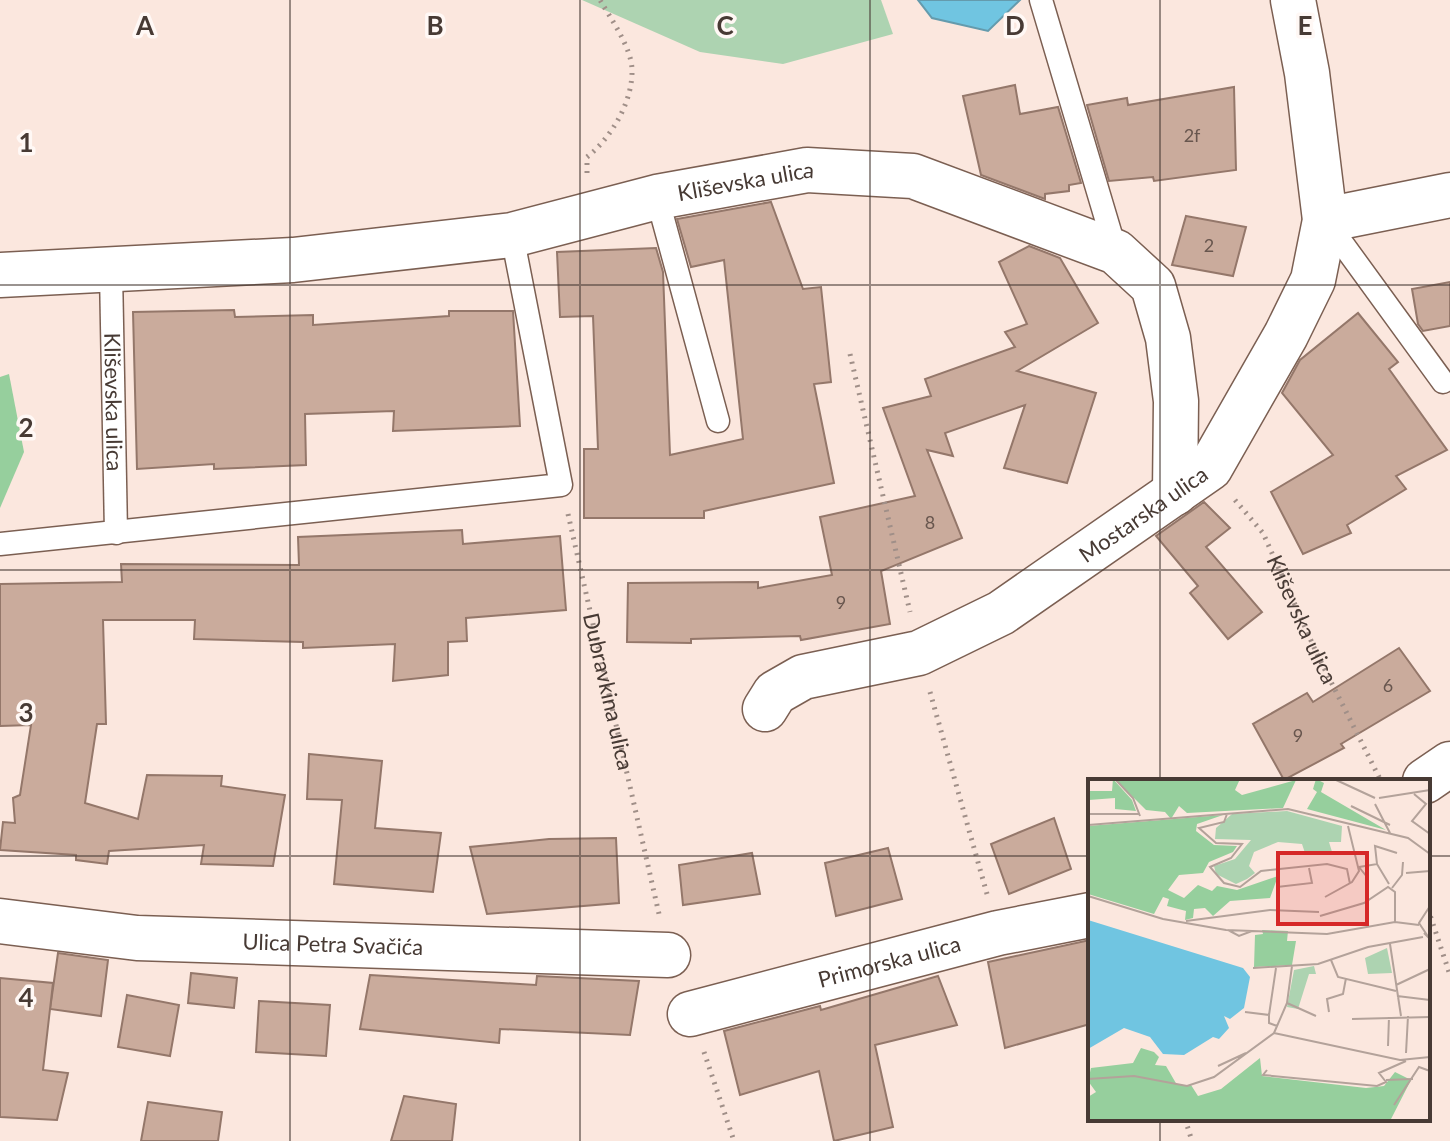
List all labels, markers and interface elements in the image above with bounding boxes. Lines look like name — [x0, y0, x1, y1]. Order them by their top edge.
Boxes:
text: A — [135, 9, 155, 41]
text: B — [426, 9, 444, 41]
text: C — [716, 9, 734, 41]
text: D — [1005, 9, 1025, 41]
text: E — [1298, 9, 1312, 41]
house number: 2f — [1184, 124, 1201, 146]
text: 1 — [18, 126, 34, 158]
street label: Kliševska ulica — [675, 156, 815, 206]
house number: 2 — [1204, 234, 1214, 256]
street label: Kliševska ulica — [99, 332, 129, 472]
text: 2 — [18, 411, 34, 443]
street label: Mostarska ulica — [1074, 460, 1212, 568]
house number: 8 — [925, 511, 935, 533]
street label: Kliševska ulica — [1261, 551, 1344, 688]
house number: 9 — [836, 591, 846, 613]
street label: Dubravkina ulica — [578, 610, 640, 773]
house number: 6 — [1383, 674, 1393, 696]
text: 3 — [18, 696, 34, 728]
house number: 9 — [1293, 724, 1303, 746]
inset map — [1088, 779, 1430, 1121]
street label: Ulica Petra Svačića — [242, 927, 424, 960]
street label: Primorska ulica — [815, 929, 963, 993]
text: 4 — [18, 981, 34, 1013]

